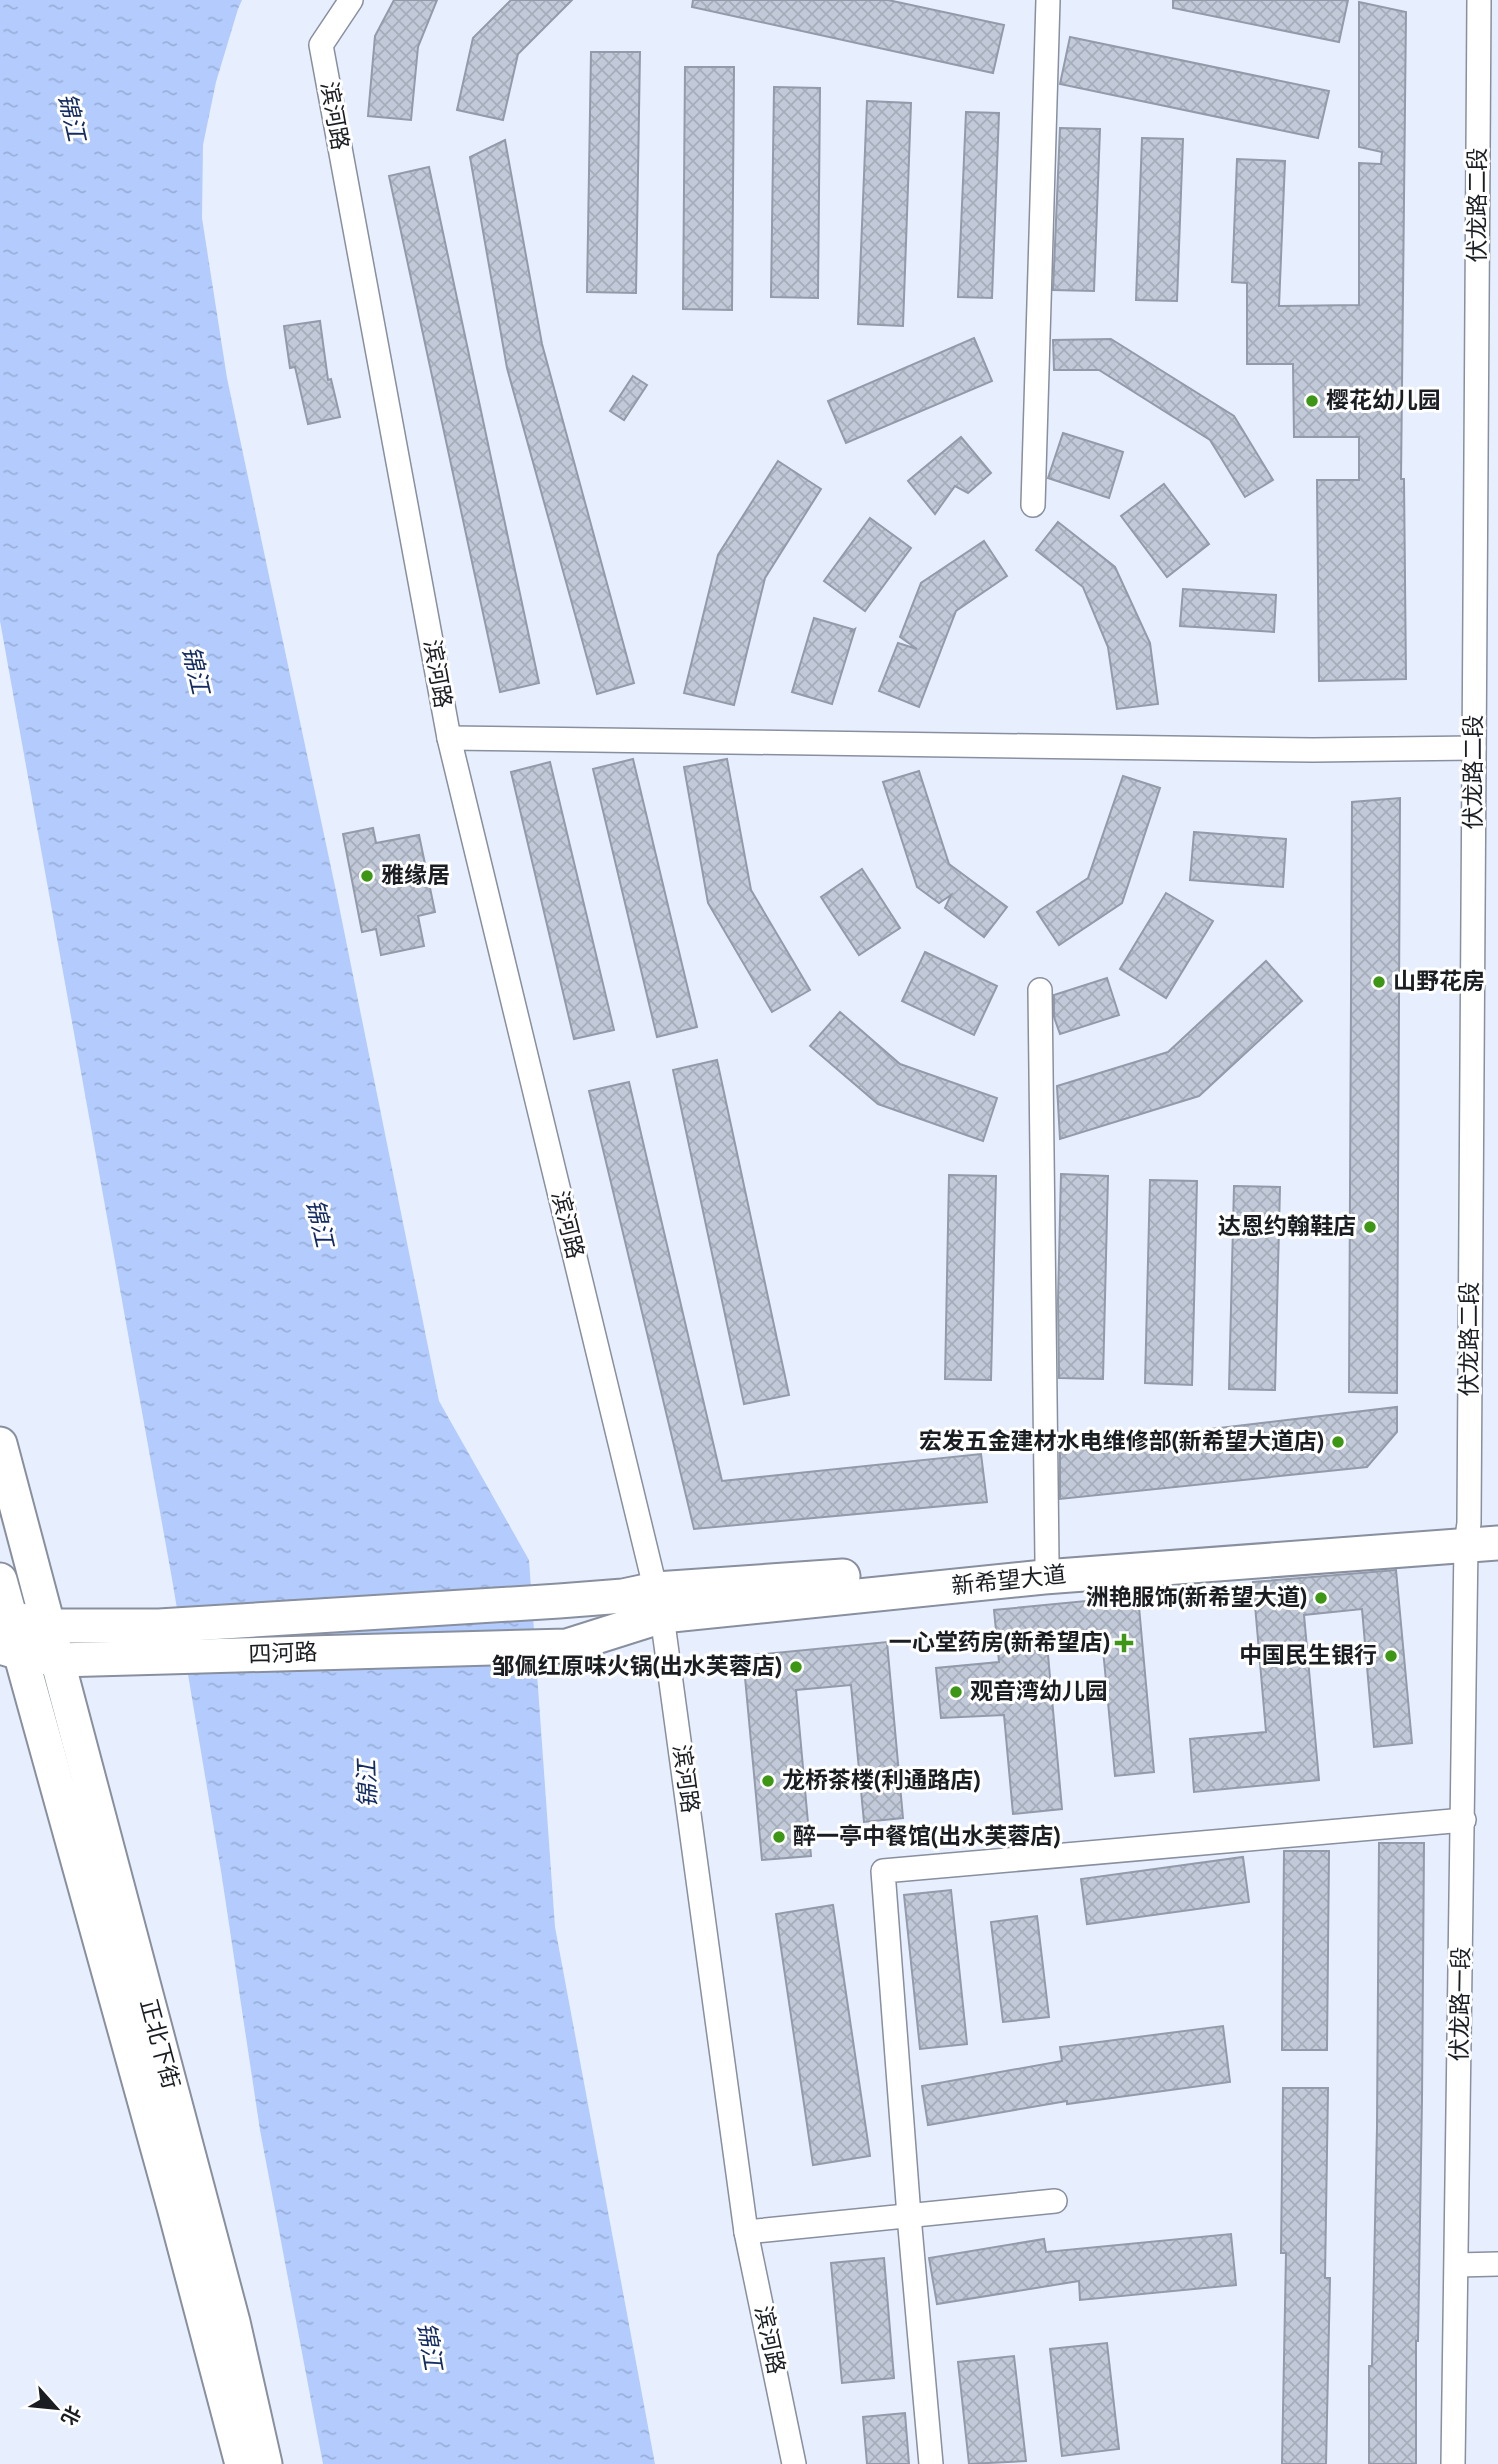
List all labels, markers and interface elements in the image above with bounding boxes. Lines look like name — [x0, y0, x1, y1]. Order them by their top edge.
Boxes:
street label: 滨河路 — [314, 80, 354, 152]
water label: 锦江 — [51, 90, 91, 147]
street label: 伏龙路二段 — [1464, 148, 1492, 263]
place label: 樱花幼儿园 — [1326, 387, 1441, 415]
marker: 樱花幼儿园 — [1304, 393, 1320, 409]
street label: 滨河路 — [417, 638, 457, 710]
water label: 锦江 — [175, 643, 215, 700]
street label: 伏龙路二段 — [1460, 715, 1488, 830]
place label: 雅缘居 — [381, 862, 450, 890]
marker: 雅缘居 — [359, 868, 375, 884]
place label: 山野花房 — [1393, 968, 1485, 996]
marker: 山野花房 — [1371, 974, 1387, 990]
street label: 滨河路 — [545, 1188, 589, 1262]
water label: 锦江 — [299, 1196, 339, 1253]
place label: 达恩约翰鞋店 — [1218, 1213, 1356, 1241]
marker: 达恩约翰鞋店 — [1362, 1219, 1378, 1235]
street label: 伏龙路二段 — [1456, 1282, 1484, 1397]
place label: 宏发五金建材水电维修部(新希望大道店) — [919, 1428, 1324, 1456]
marker: 宏发五金建材水电维修部(新希望大道店) — [1330, 1434, 1346, 1450]
street label: 新希望大道 — [950, 1561, 1068, 1601]
place label: 洲艳服饰(新希望大道) — [1086, 1584, 1307, 1612]
marker: 洲艳服饰(新希望大道) — [1313, 1590, 1329, 1606]
place label: 一心堂药房(新希望店) — [889, 1629, 1110, 1657]
marker: 一心堂药房(新希望店) — [1116, 1635, 1132, 1651]
street label: 四河路 — [248, 1639, 318, 1669]
place label: 中国民生银行 — [1239, 1642, 1377, 1670]
marker: 中国民生银行 — [1383, 1648, 1399, 1664]
place label: 邹佩红原味火锅(出水芙蓉店) — [492, 1653, 782, 1681]
marker: 邹佩红原味火锅(出水芙蓉店) — [788, 1659, 804, 1675]
place label: 观音湾幼儿园 — [970, 1678, 1108, 1706]
marker: 观音湾幼儿园 — [948, 1684, 964, 1700]
street label: 滨河路 — [666, 1743, 704, 1815]
water label: 锦江 — [353, 1757, 383, 1808]
place label: 龙桥茶楼(利通路店) — [782, 1767, 980, 1795]
marker: 龙桥茶楼(利通路店) — [760, 1773, 776, 1789]
place label: 醉一亭中餐馆(出水芙蓉店) — [793, 1823, 1060, 1851]
marker: 醉一亭中餐馆(出水芙蓉店) — [771, 1829, 787, 1845]
street label: 伏龙路一段 — [1446, 1946, 1476, 2062]
street label: 正北下街 — [134, 1996, 184, 2092]
street label: 滨河路 — [748, 2303, 790, 2377]
water label: 锦江 — [411, 2320, 448, 2375]
north arrow — [21, 2373, 91, 2443]
text: 北 — [56, 2402, 84, 2429]

